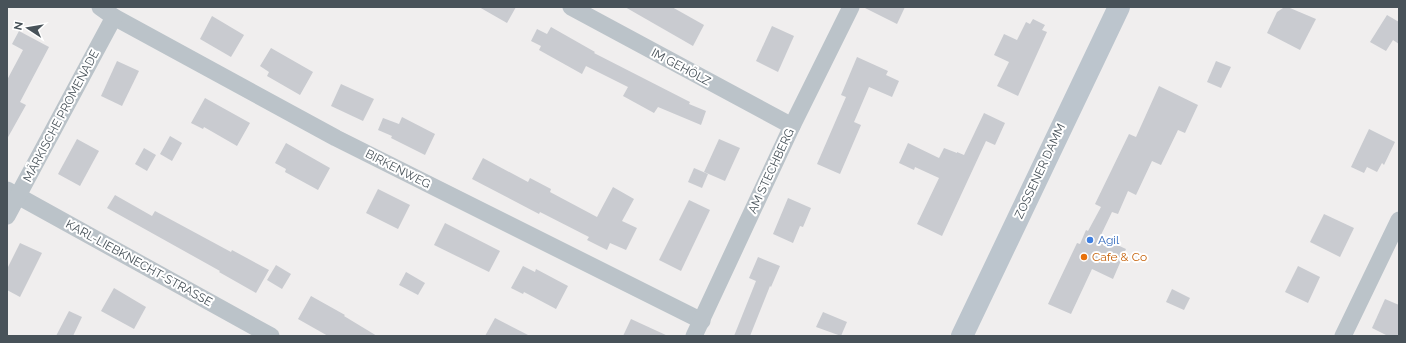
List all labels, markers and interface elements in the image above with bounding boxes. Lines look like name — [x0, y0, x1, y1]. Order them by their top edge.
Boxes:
north arrow — [8, 8, 48, 48]
text: N — [11, 21, 26, 31]
street label: IM GEHÖLZ — [649, 46, 713, 89]
street label: MÄRKISCHE PROMENADE — [20, 48, 102, 184]
street label: ZOSSENER DAMM — [1012, 121, 1068, 221]
street label: AM STECHBERG — [745, 126, 797, 216]
street label: BIRKENWEG — [363, 147, 433, 191]
street label: KARL-LIEBKNECHT-STRASSE — [63, 217, 215, 309]
place label: Agil — [1098, 233, 1120, 247]
marker: Agil — [1085, 235, 1095, 245]
place label: Cafe & Co — [1092, 250, 1147, 264]
marker: Cafe & Co — [1079, 252, 1089, 262]

